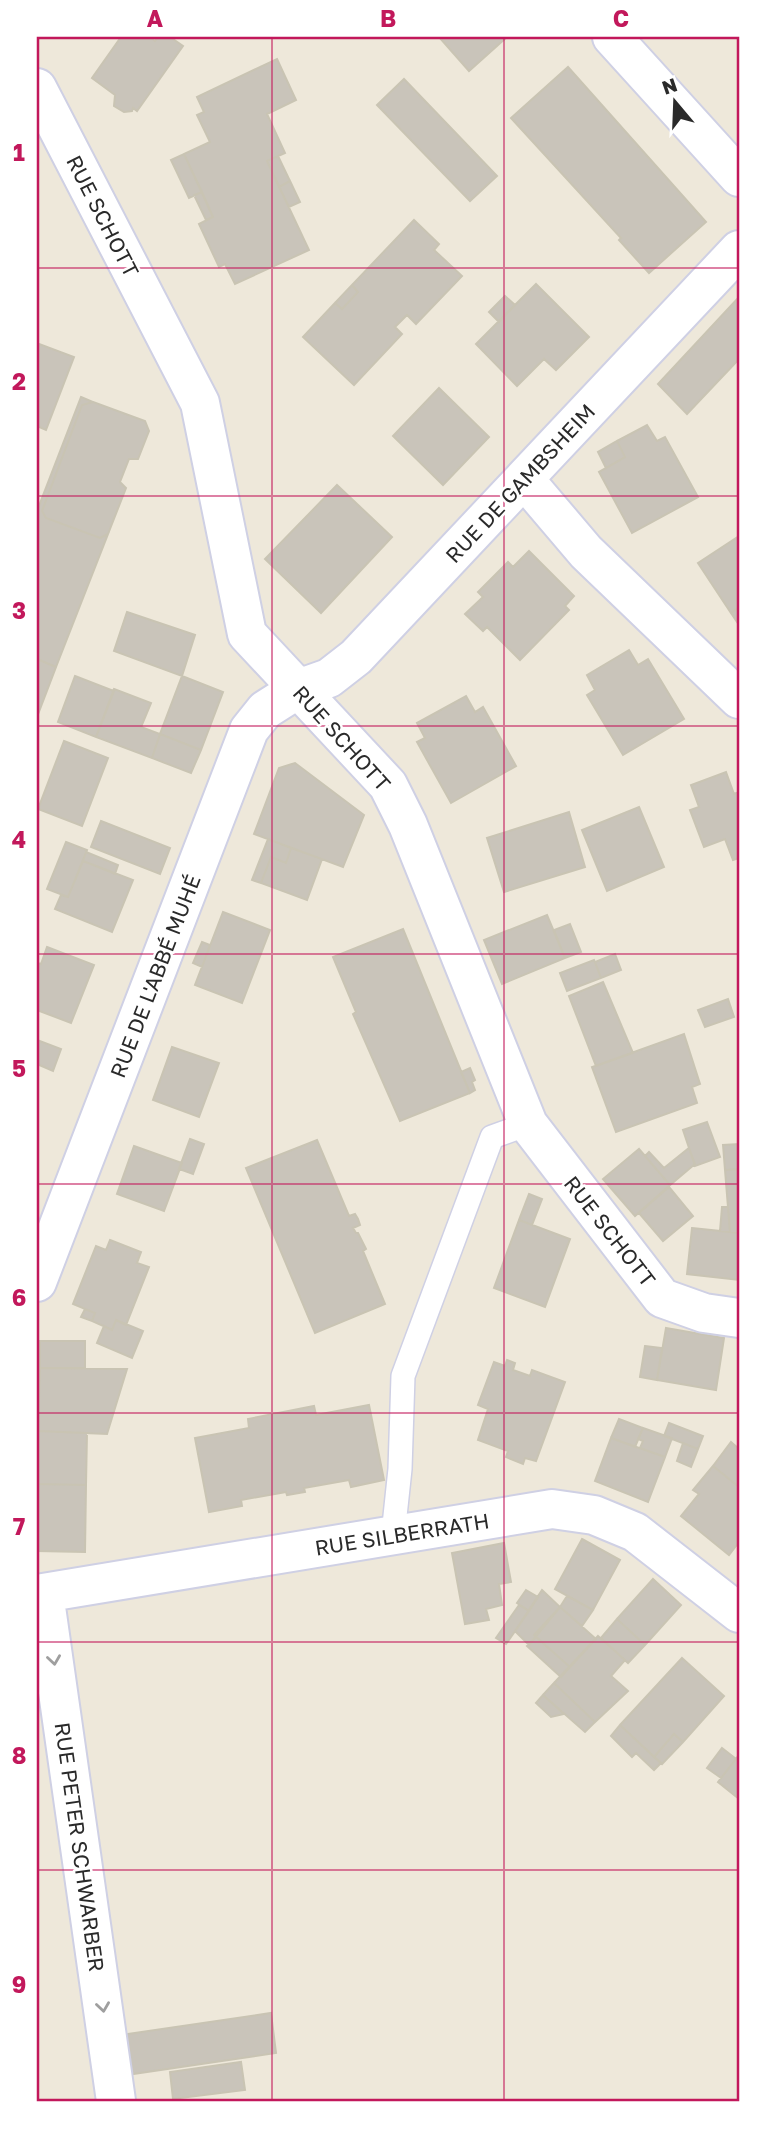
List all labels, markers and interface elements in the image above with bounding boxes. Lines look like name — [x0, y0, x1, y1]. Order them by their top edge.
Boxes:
text: A — [147, 4, 164, 32]
text: B — [380, 4, 396, 32]
text: C — [613, 4, 629, 32]
north arrow — [640, 66, 710, 136]
text: N — [659, 72, 680, 99]
text: 1 — [13, 138, 25, 166]
street label: RUE SCHOTT — [61, 151, 145, 281]
text: 2 — [12, 367, 26, 395]
street label: RUE DE GAMBSHEIM — [440, 398, 600, 568]
text: 3 — [12, 596, 26, 624]
street label: RUE SCHOTT — [288, 680, 396, 796]
text: 4 — [12, 825, 26, 853]
street label: RUE DE L'ABBÉ MUHÉ — [104, 871, 206, 1081]
text: 5 — [12, 1054, 26, 1082]
street label: RUE SCHOTT — [559, 1171, 661, 1291]
text: 6 — [12, 1283, 26, 1311]
street label: RUE SILBERRATH — [313, 1507, 491, 1561]
text: 7 — [13, 1512, 25, 1540]
one-way arrow — [46, 1655, 61, 1666]
street label: RUE PETER SCHWARBER — [50, 1721, 110, 1973]
text: 8 — [12, 1741, 26, 1769]
text: 9 — [12, 1970, 26, 1998]
one-way arrow — [95, 2001, 110, 2013]

